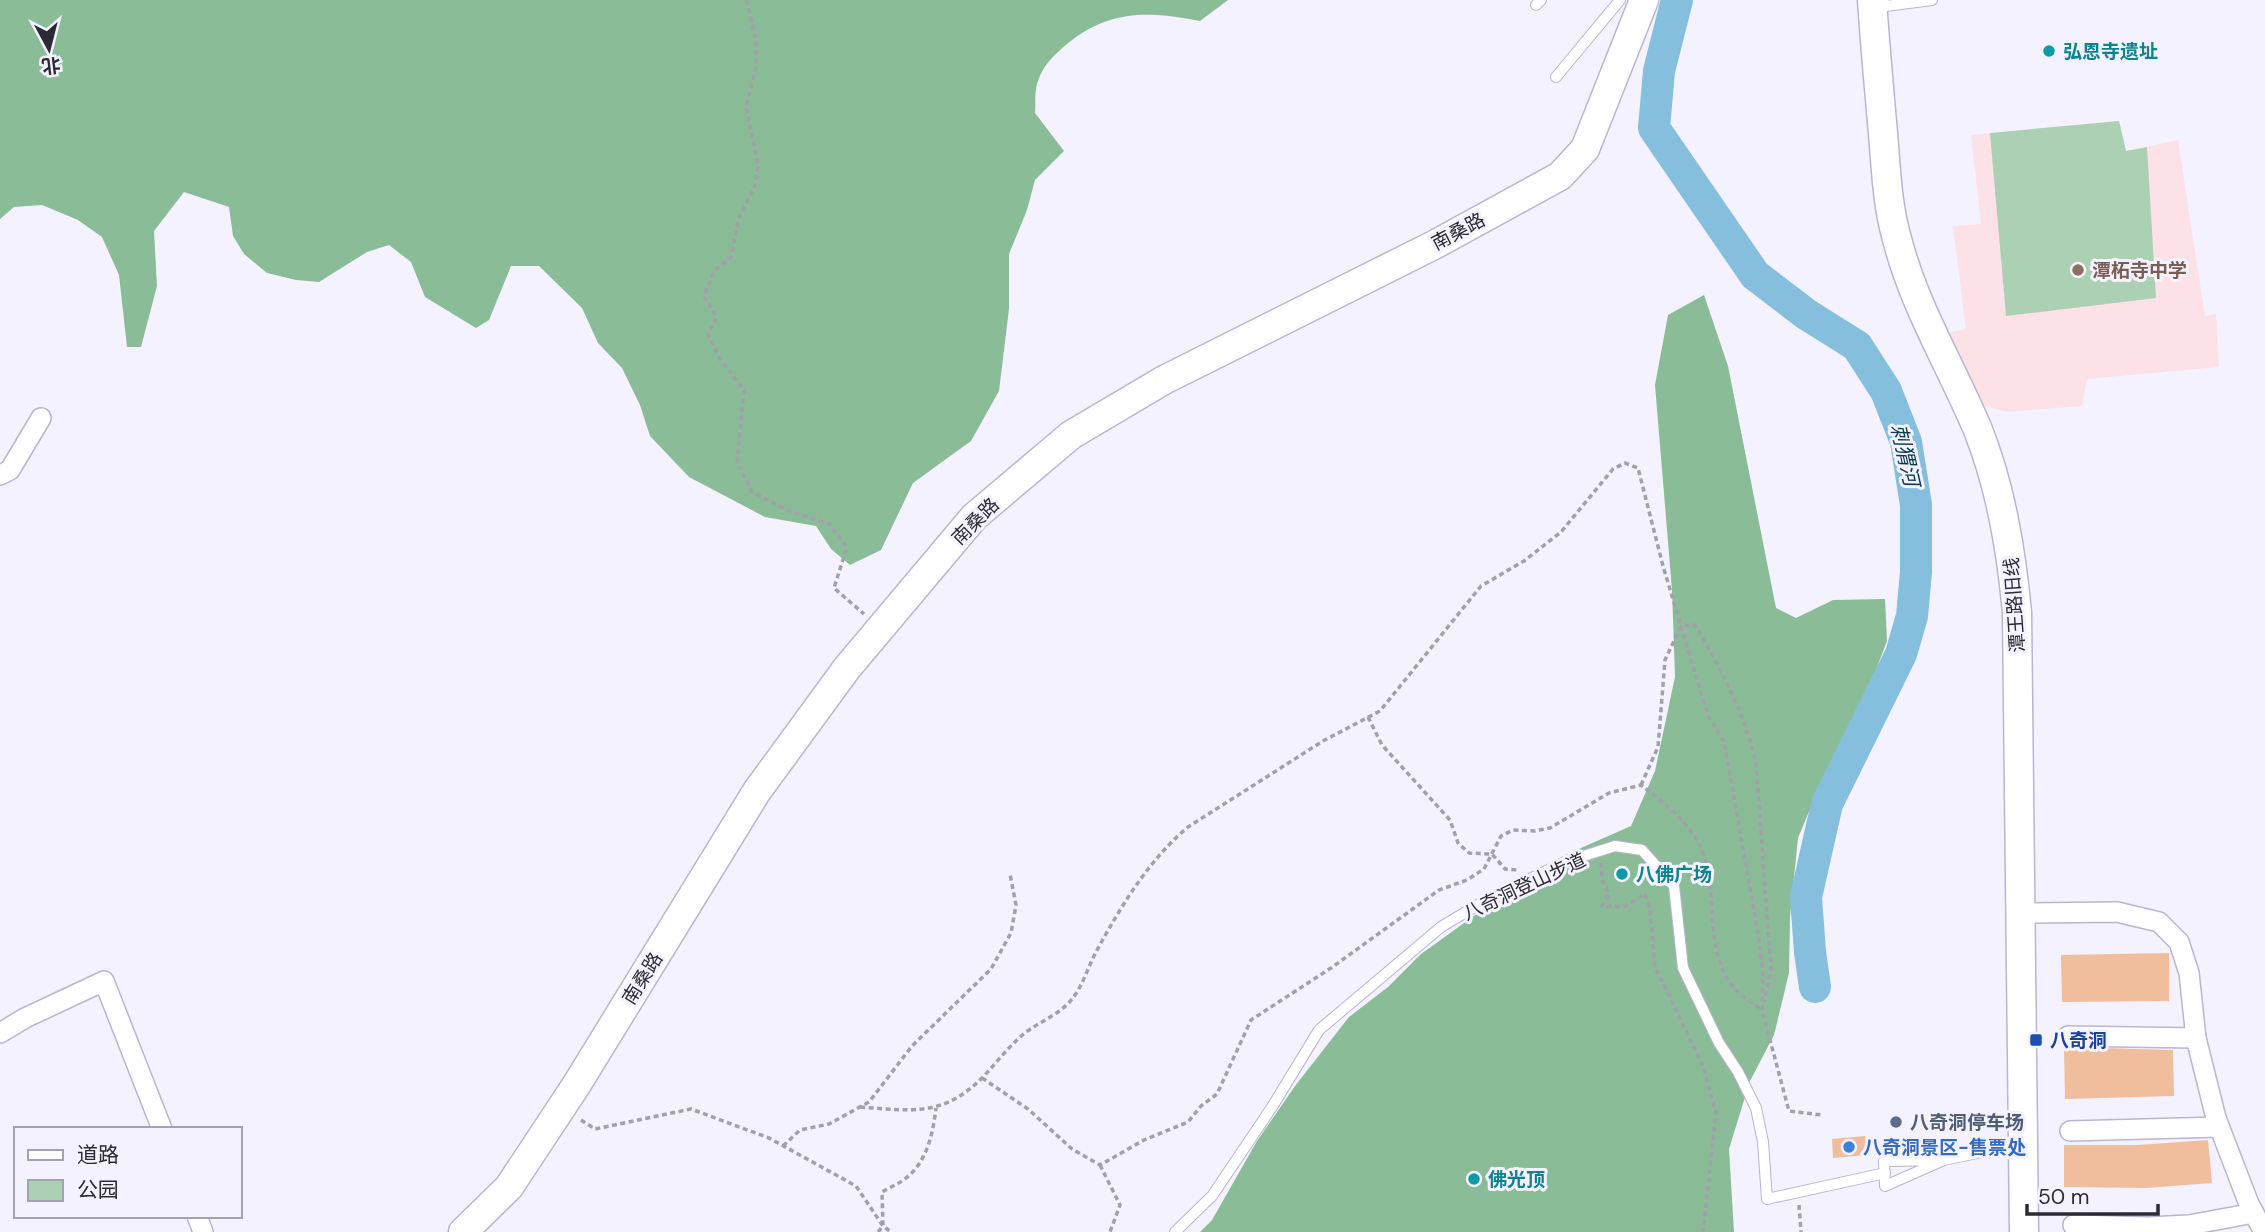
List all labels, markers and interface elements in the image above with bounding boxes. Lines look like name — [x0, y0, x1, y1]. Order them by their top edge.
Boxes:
north arrow — [14, 14, 84, 84]
place label: 弘恩寺遗址 — [2063, 39, 2158, 64]
marker: 弘恩寺遗址 — [2041, 43, 2057, 59]
text: 北 — [40, 52, 62, 79]
street label: 南桑路 — [1427, 207, 1489, 256]
place label: 潭柘寺中学 — [2092, 258, 2187, 283]
marker: 潭柘寺中学 — [2070, 262, 2086, 278]
water label: 刺猬河 — [1884, 421, 1927, 493]
street label: 南桑路 — [946, 492, 1004, 550]
street label: 潭王路旧线 — [1999, 557, 2030, 653]
street label: 八奇洞登山步道 — [1459, 847, 1590, 926]
place label: 八佛广场 — [1636, 862, 1712, 887]
marker: 八佛广场 — [1614, 866, 1630, 882]
street label: 南桑路 — [617, 947, 668, 1009]
place label: 八奇洞 — [2050, 1028, 2107, 1053]
marker: 八奇洞 — [2028, 1032, 2044, 1048]
place label: 八奇洞停车场 — [1910, 1110, 2024, 1135]
marker: 八奇洞停车场 — [1888, 1114, 1904, 1130]
legend — [14, 1127, 242, 1218]
place label: 八奇洞景区-售票处 — [1863, 1135, 2026, 1160]
marker: 八奇洞景区-售票处 — [1841, 1139, 1857, 1155]
text: 道路 — [77, 1141, 119, 1169]
place label: 佛光顶 — [1488, 1167, 1545, 1192]
marker: 佛光顶 — [1466, 1171, 1482, 1187]
scale bar — [2027, 1172, 2158, 1216]
text: 公园 — [77, 1176, 119, 1204]
text: 50 m — [2038, 1183, 2089, 1211]

